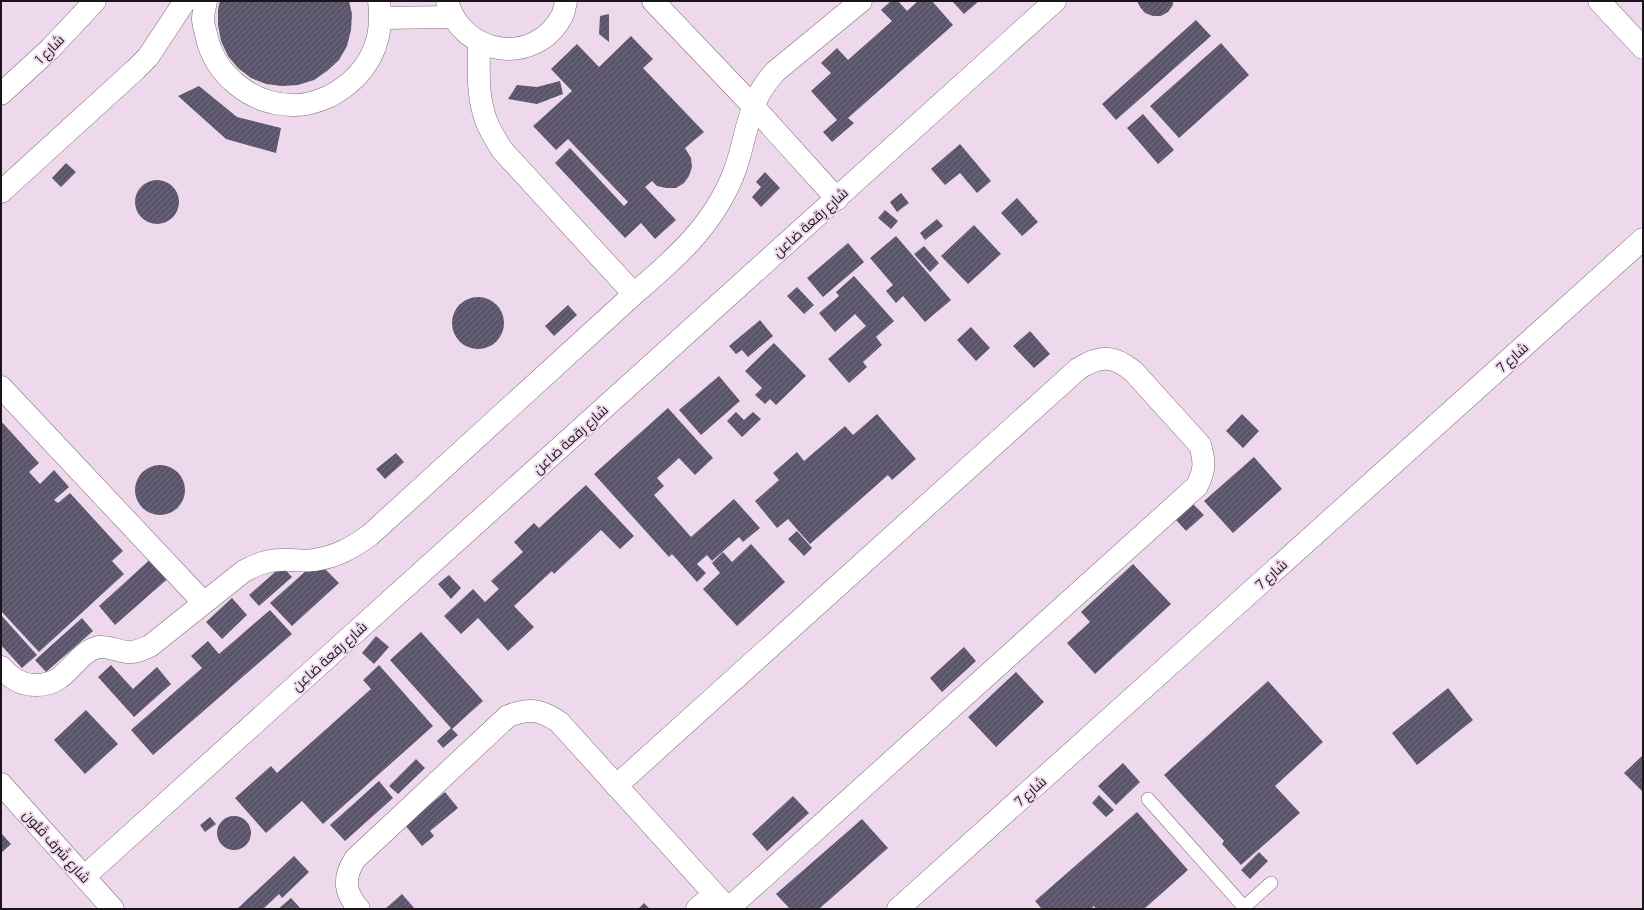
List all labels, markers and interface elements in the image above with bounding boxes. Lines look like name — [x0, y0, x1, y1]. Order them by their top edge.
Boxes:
street label: شارع 1 — [31, 31, 68, 68]
street label: شارع رِقعة ضاعِن — [769, 184, 852, 262]
street label: شارع 7 — [1493, 338, 1532, 376]
street label: شارع رِقعة ضاعِن — [529, 401, 612, 479]
street label: شارع 7 — [1252, 555, 1291, 593]
street label: شارع رِقعة ضاعِن — [288, 618, 371, 696]
street label: شارع 7 — [1011, 772, 1050, 810]
street label: شارع شَرف قَنُّون — [19, 806, 94, 887]

